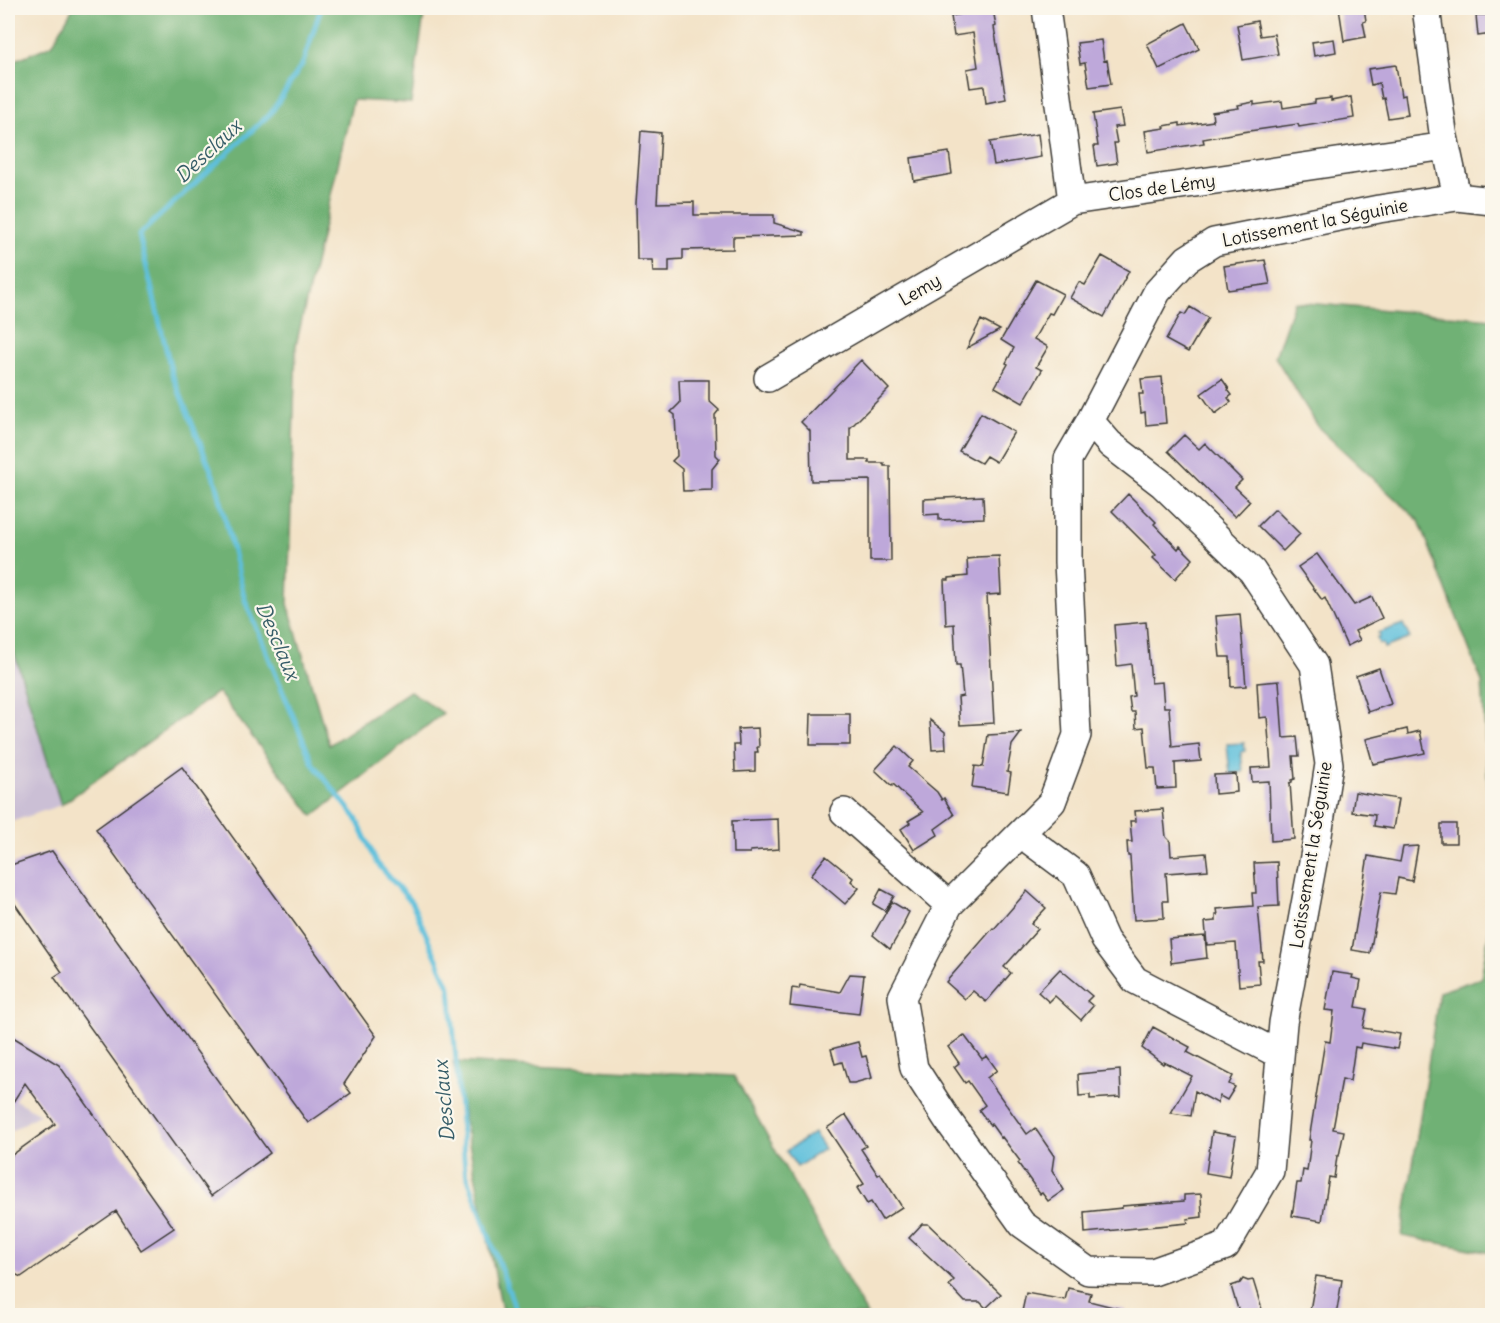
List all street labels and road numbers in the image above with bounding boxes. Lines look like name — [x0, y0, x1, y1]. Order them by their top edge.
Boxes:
street label: Clos de Lémy — [1107, 169, 1217, 206]
street label: Lotissement la Séguinie — [1220, 193, 1410, 252]
street label: Lemy — [895, 268, 945, 311]
street label: Lotissement la Séguinie — [1284, 760, 1337, 950]

